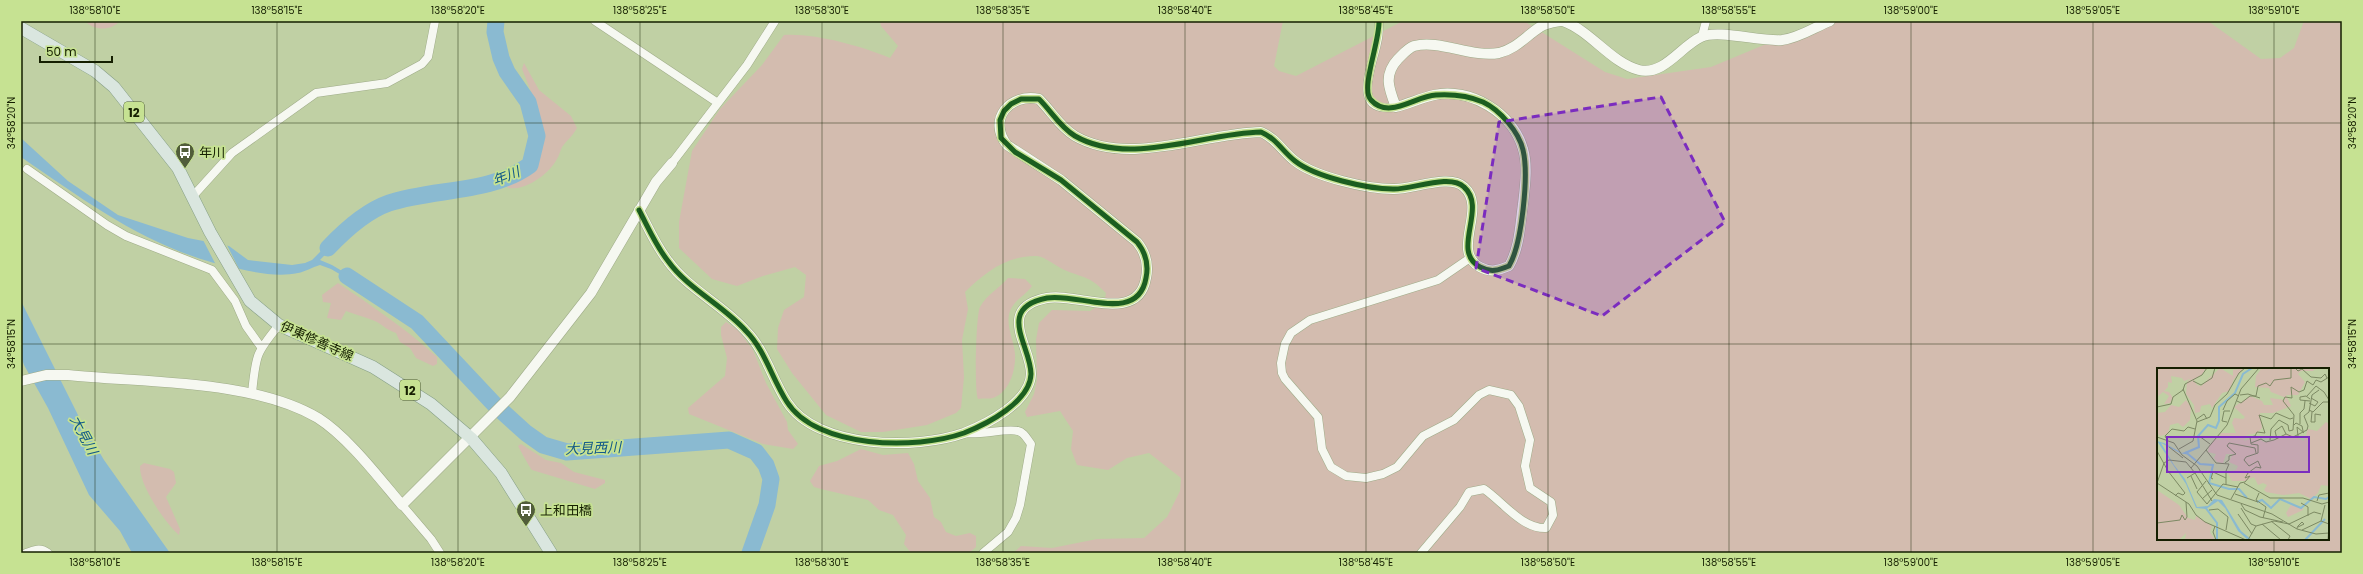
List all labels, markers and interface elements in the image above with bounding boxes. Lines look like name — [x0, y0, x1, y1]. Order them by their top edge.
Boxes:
text: 138°58'10"E — [69, 3, 121, 18]
text: 138°58'15"E — [251, 3, 303, 18]
text: 138°58'20"E — [431, 3, 485, 18]
text: 138°58'25"E — [613, 3, 667, 18]
text: 138°58'30"E — [795, 3, 849, 18]
text: 138°58'35"E — [976, 3, 1030, 18]
text: 138°58'40"E — [1158, 3, 1212, 18]
text: 138°58'45"E — [1339, 3, 1393, 18]
text: 138°58'50"E — [1521, 3, 1575, 18]
text: 138°58'55"E — [1702, 3, 1756, 18]
text: 138°59'00"E — [1884, 3, 1938, 18]
text: 138°59'05"E — [2066, 3, 2120, 18]
text: 138°59'10"E — [2248, 3, 2300, 18]
scale bar — [40, 38, 112, 64]
text: 50 m — [46, 43, 77, 60]
text: 34°58'20"N — [4, 97, 19, 149]
text: 34°58'20"N — [2345, 97, 2360, 149]
road number: 12 — [124, 102, 144, 122]
bus stop icon: 年川 — [174, 141, 196, 169]
place label: 年川 — [199, 143, 225, 162]
water label: 年川 — [489, 161, 525, 191]
street label: 伊東修善寺線 — [278, 316, 356, 366]
text: 34°58'15"N — [4, 319, 19, 369]
text: 34°58'15"N — [2345, 319, 2360, 369]
inset map — [2157, 368, 2329, 540]
road number: 12 — [400, 380, 420, 400]
water label: 大見川 — [65, 412, 104, 460]
water label: 大見西川 — [565, 437, 623, 459]
bus stop icon: 上和田橋 — [515, 499, 537, 527]
place label: 上和田橋 — [540, 501, 592, 520]
text: 138°58'10"E — [69, 555, 121, 570]
text: 138°58'15"E — [251, 555, 303, 570]
text: 138°58'20"E — [431, 555, 485, 570]
text: 138°58'25"E — [613, 555, 667, 570]
text: 138°58'30"E — [795, 555, 849, 570]
text: 138°58'35"E — [976, 555, 1030, 570]
text: 138°58'40"E — [1158, 555, 1212, 570]
text: 138°58'45"E — [1339, 555, 1393, 570]
text: 138°58'50"E — [1521, 555, 1575, 570]
text: 138°58'55"E — [1702, 555, 1756, 570]
text: 138°59'00"E — [1884, 555, 1938, 570]
text: 138°59'05"E — [2066, 555, 2120, 570]
text: 138°59'10"E — [2248, 555, 2300, 570]

